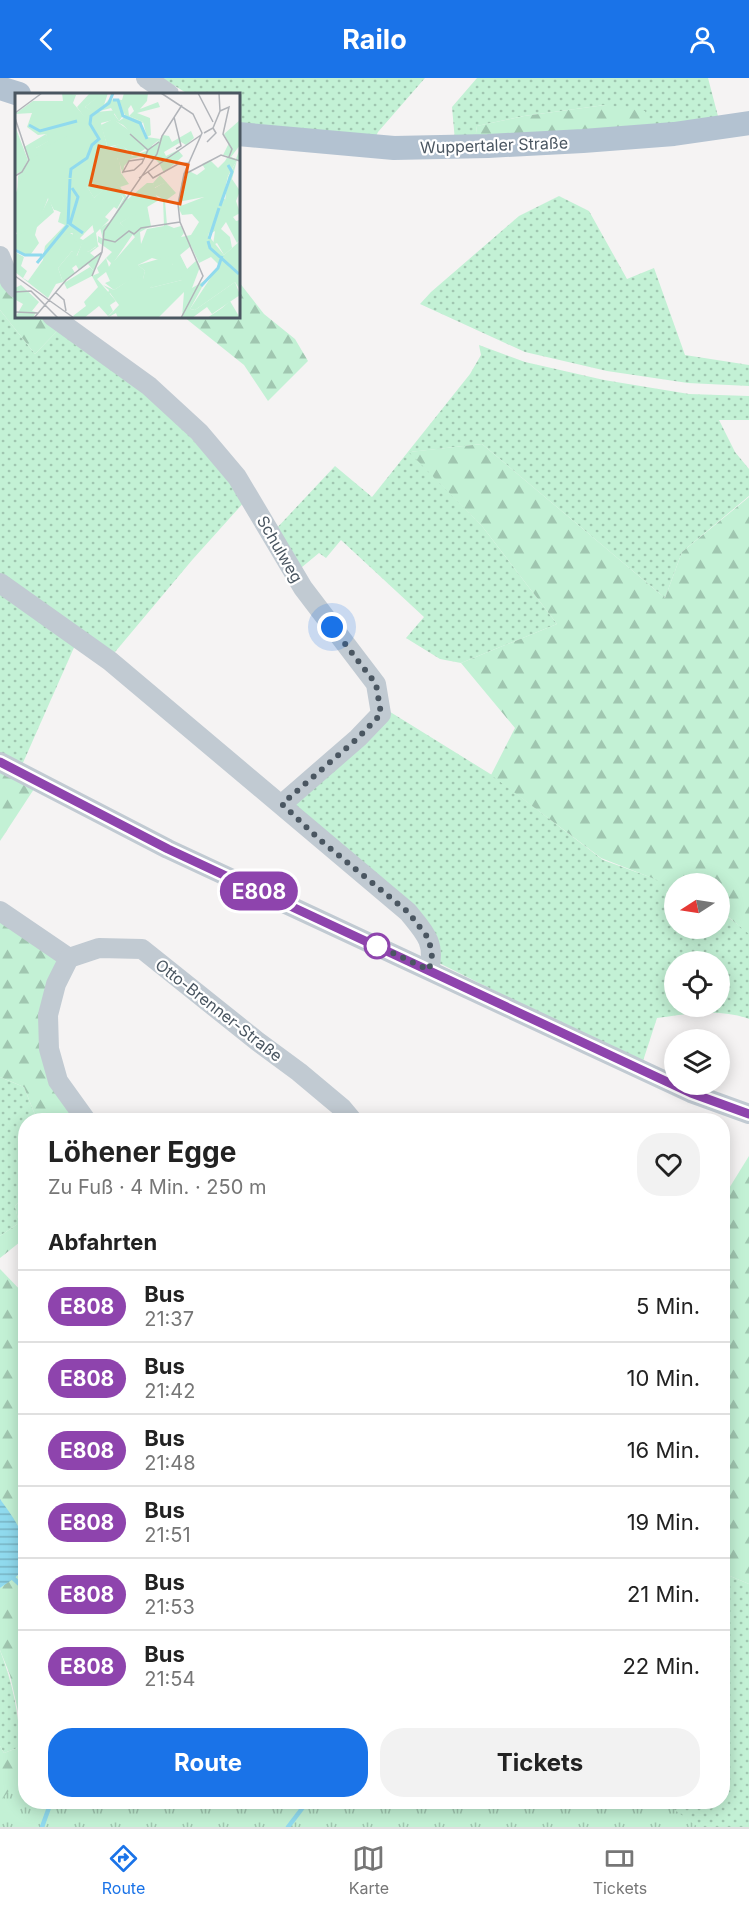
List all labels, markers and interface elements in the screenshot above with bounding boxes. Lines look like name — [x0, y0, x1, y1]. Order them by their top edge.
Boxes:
icon: back — [30, 23, 63, 56]
text: Railo — [342, 23, 407, 56]
icon: person — [686, 23, 719, 56]
inset map — [15, 93, 240, 318]
street label: Wuppertaler Straße — [420, 132, 568, 158]
street label: Schulweg — [253, 512, 307, 586]
your location — [317, 612, 347, 642]
line badge: E808 — [217, 872, 301, 910]
north arrow — [664, 873, 730, 939]
map controls — [664, 873, 730, 1095]
text: E808 — [232, 879, 286, 904]
unlabelled marker — [364, 933, 390, 959]
button: locate — [664, 951, 730, 1017]
street label: Otto-Brenner-Straße — [152, 954, 286, 1066]
button: layers — [664, 1029, 730, 1095]
button: heart — [637, 1133, 700, 1196]
text: Löhener Egge — [48, 1135, 236, 1169]
text: Zu Fuß · 4 Min. · 250 m — [48, 1175, 267, 1199]
text: Abfahrten — [48, 1229, 157, 1255]
text: Bus — [144, 1281, 185, 1307]
text: 5 Min. — [636, 1293, 700, 1319]
text: E808 — [60, 1294, 114, 1319]
text: 21:37 — [144, 1307, 194, 1331]
text: Bus — [144, 1353, 185, 1379]
text: 10 Min. — [626, 1365, 700, 1391]
text: E808 — [60, 1366, 114, 1391]
text: 21:42 — [144, 1379, 195, 1403]
text: Bus — [144, 1425, 185, 1451]
text: 16 Min. — [627, 1437, 700, 1463]
text: E808 — [60, 1438, 114, 1463]
text: 21:48 — [144, 1451, 196, 1475]
text: Bus — [144, 1497, 185, 1523]
text: 19 Min. — [627, 1509, 700, 1535]
text: E808 — [60, 1510, 114, 1535]
text: 21:51 — [144, 1523, 191, 1547]
text: Bus — [144, 1569, 185, 1595]
text: 21 Min. — [627, 1581, 700, 1607]
text: E808 — [60, 1582, 114, 1607]
text: 21:53 — [144, 1595, 195, 1619]
text: Bus — [144, 1641, 185, 1667]
text: 22 Min. — [622, 1653, 700, 1679]
text: E808 — [60, 1654, 114, 1679]
text: 21:54 — [144, 1667, 195, 1691]
button: Route — [48, 1728, 368, 1797]
button: Tickets — [380, 1728, 700, 1797]
tab: Route — [102, 1842, 145, 1898]
tab: Karte — [349, 1842, 389, 1898]
tab: Tickets — [593, 1842, 647, 1898]

